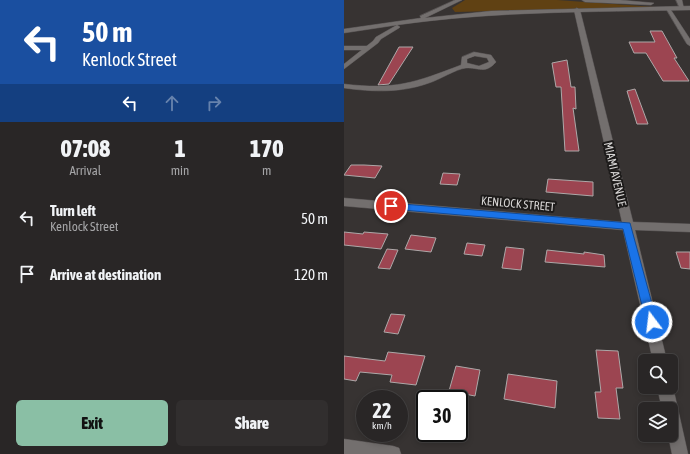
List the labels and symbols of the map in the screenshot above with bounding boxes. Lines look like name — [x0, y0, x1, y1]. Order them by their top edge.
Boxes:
street label: MIAMI AVENUE — [601, 140, 629, 208]
pin — [374, 189, 408, 223]
street label: KENLOCK STREET — [480, 194, 556, 214]
position arrow — [631, 301, 673, 343]
speed limit sign: 30 — [416, 390, 468, 442]

